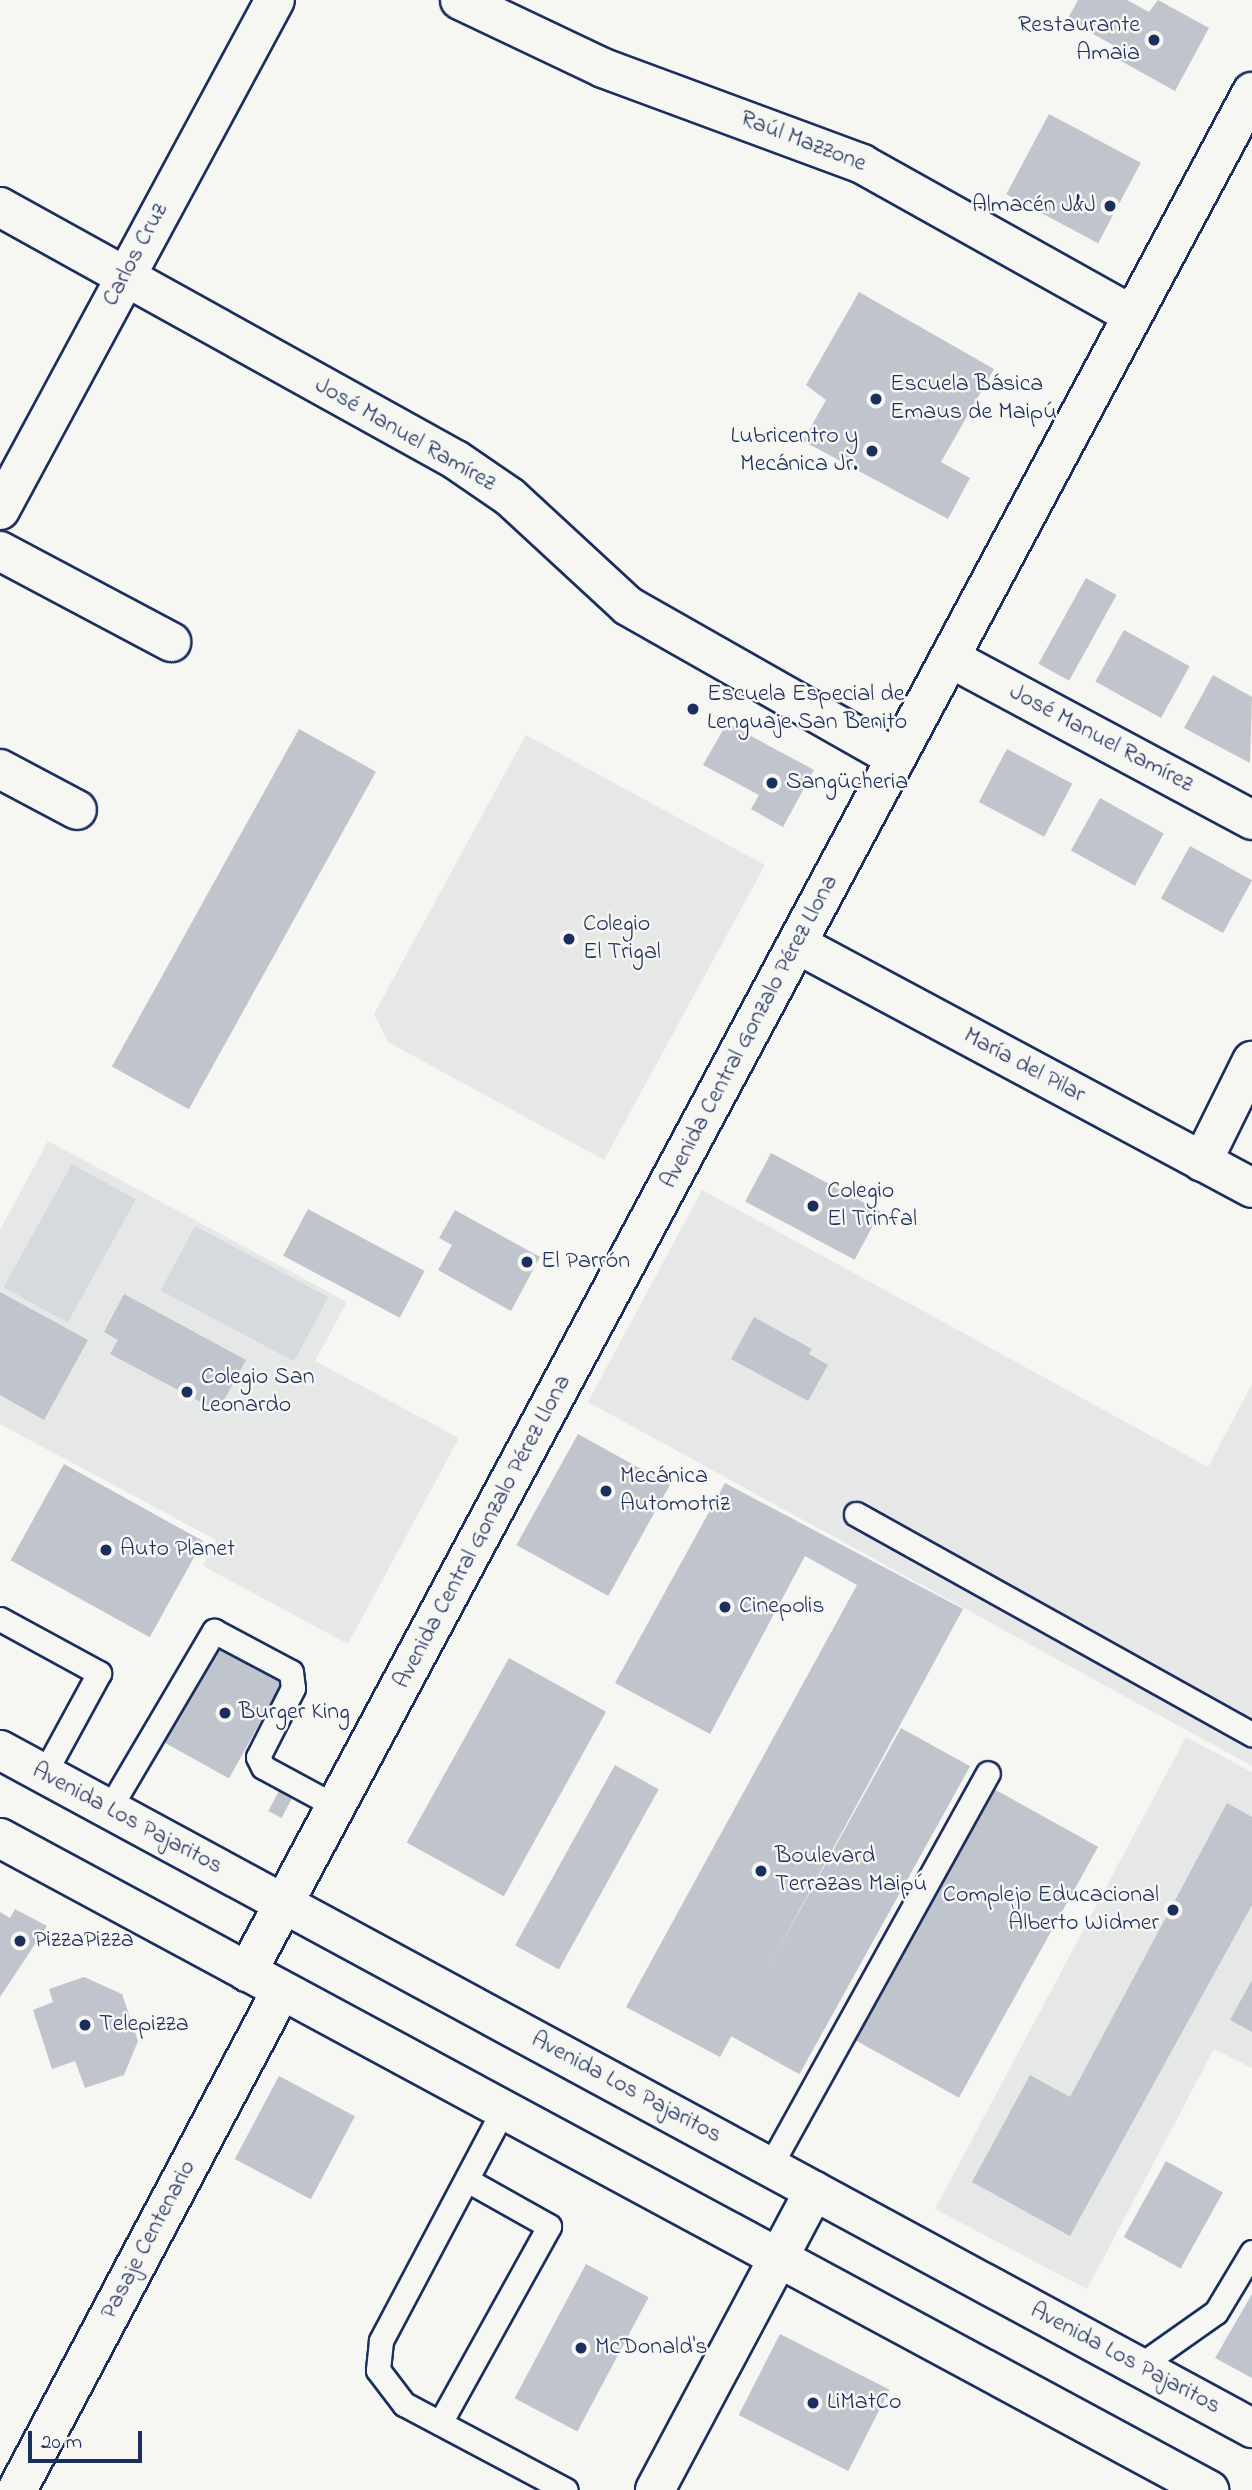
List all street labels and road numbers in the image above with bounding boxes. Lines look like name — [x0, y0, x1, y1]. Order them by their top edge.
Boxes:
street label: Raúl Mazzone — [736, 105, 870, 179]
street label: Carlos Cruz — [97, 199, 175, 311]
street label: José Manuel Ramírez — [309, 371, 501, 499]
street label: José Manuel Ramírez — [1004, 678, 1198, 800]
street label: Avenida Central Gonzalo Pérez Llona — [655, 870, 845, 1194]
street label: María del Pilar — [958, 1022, 1090, 1110]
street label: Avenida Central Gonzalo Pérez Llona — [388, 1370, 578, 1694]
street label: Avenida Los Pajaritos — [27, 1757, 227, 1881]
street label: Avenida Los Pajaritos — [526, 2026, 726, 2150]
street label: Pasaje Centenario — [95, 2156, 203, 2324]
street label: Avenida Los Pajaritos — [1025, 2297, 1225, 2421]

